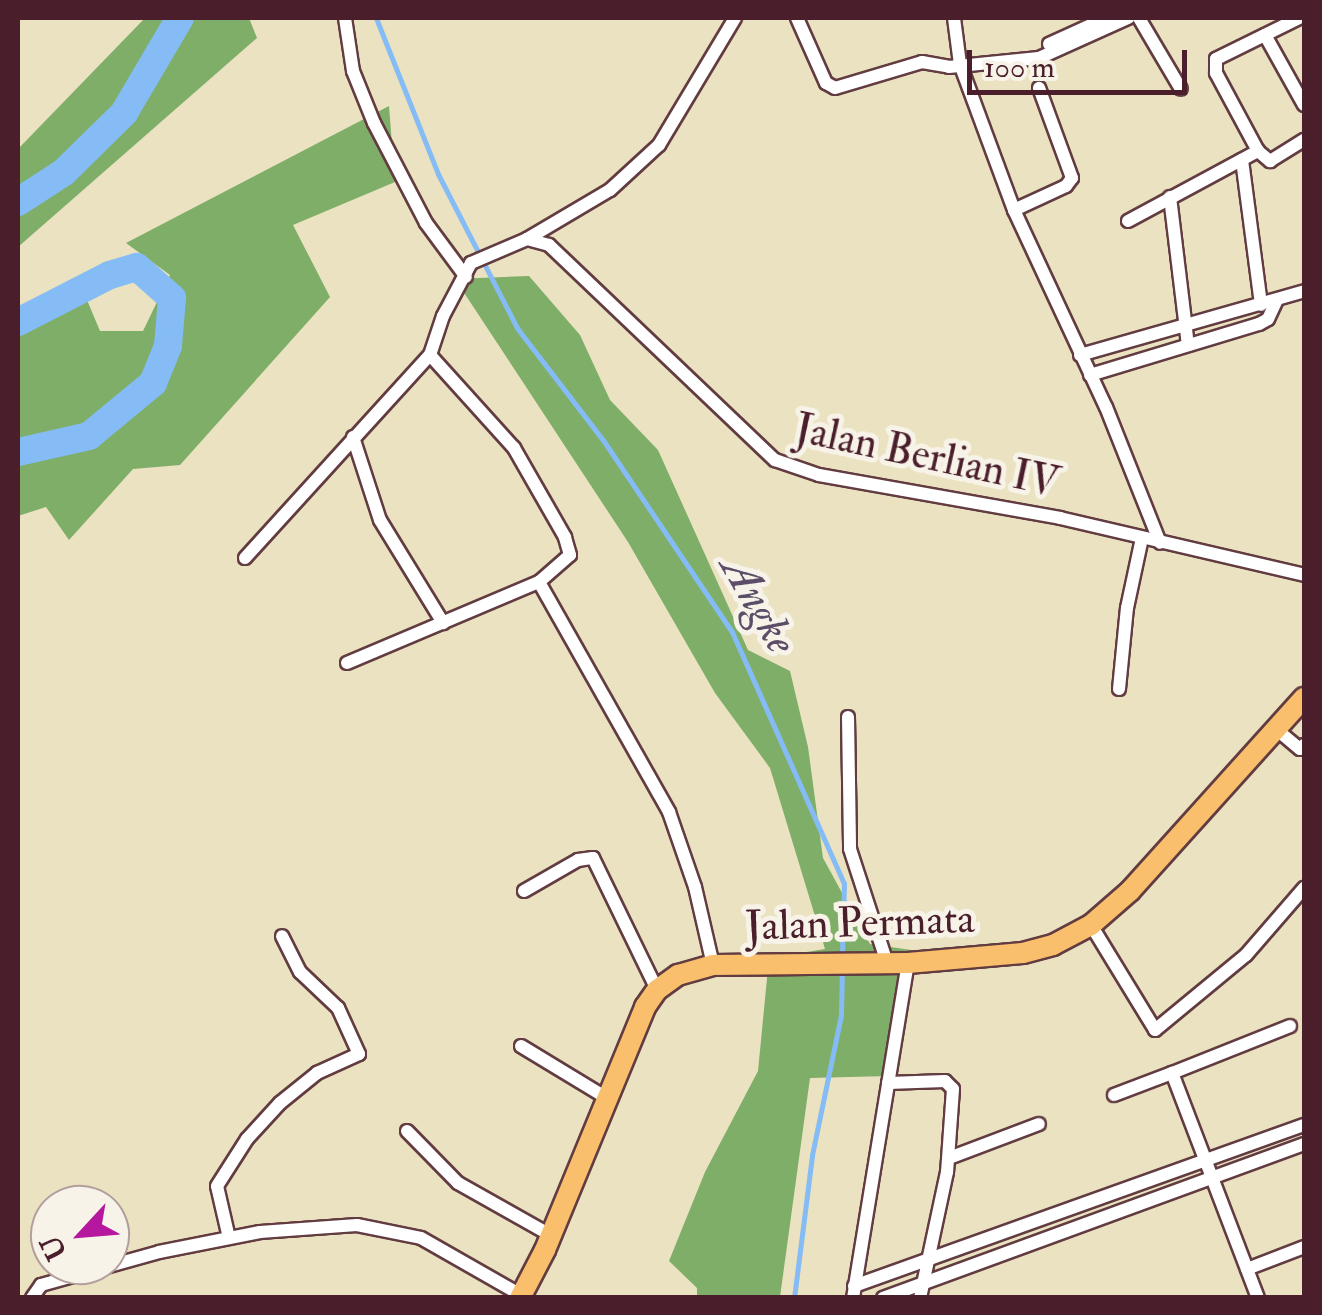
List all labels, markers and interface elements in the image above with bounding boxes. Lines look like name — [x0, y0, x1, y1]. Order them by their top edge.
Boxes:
scale bar — [972, 30, 1192, 92]
text: 100 m — [984, 49, 1055, 86]
street label: Jalan Berlian IV — [790, 403, 1064, 509]
water label: Angke — [708, 546, 808, 664]
street label: Jalan Permata — [745, 894, 975, 952]
north arrow — [30, 1185, 130, 1285]
text: U — [34, 1229, 75, 1266]

